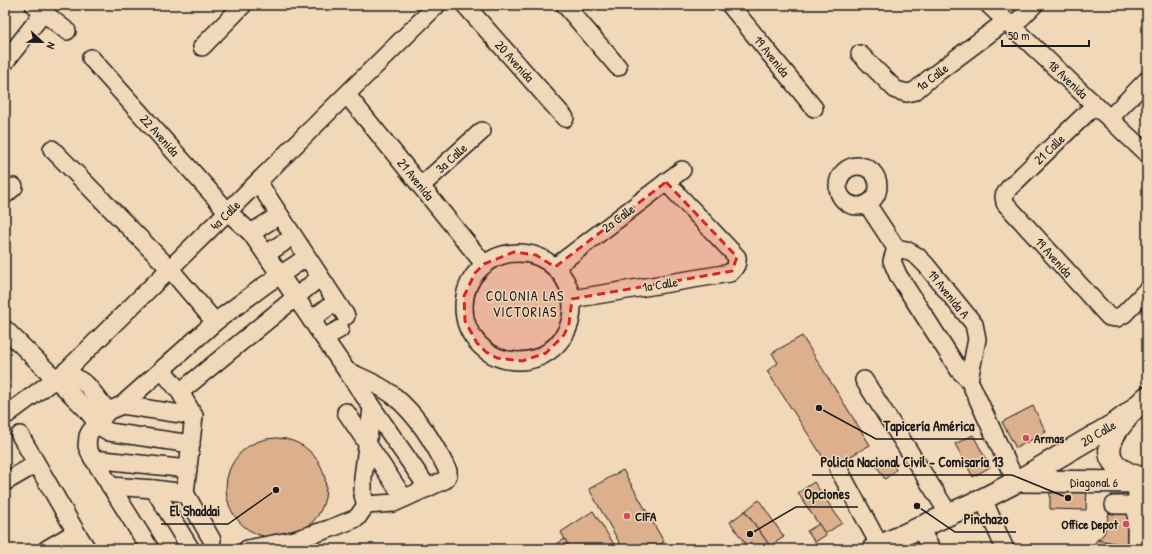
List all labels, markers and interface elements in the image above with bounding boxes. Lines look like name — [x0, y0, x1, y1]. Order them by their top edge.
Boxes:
north arrow — [22, 22, 62, 62]
scale bar — [1002, 22, 1089, 48]
text: 50 m — [1008, 27, 1029, 44]
street label: 19 Avenida — [750, 32, 794, 80]
street label: 20 Avenida — [491, 36, 539, 86]
text: N — [44, 40, 59, 51]
street label: 18 Avenida — [1044, 56, 1092, 102]
street label: 1a Calle — [912, 59, 952, 95]
street label: 22 Avenida — [136, 110, 184, 160]
street label: 21 Calle — [1030, 130, 1068, 168]
street label: 3a Calle — [431, 139, 471, 177]
street label: 21 Avenida — [393, 154, 439, 204]
street label: 4a Calle — [206, 196, 244, 234]
street label: 2a Calle — [598, 200, 638, 236]
street label: 19 Avenida — [1031, 233, 1077, 281]
street label: 19 Avenida A — [924, 266, 974, 323]
street label: 1a Calle — [641, 272, 679, 296]
district label: COLONIA LAS VICTORIAS — [486, 286, 564, 321]
callout: Tapicería América — [876, 413, 983, 439]
text: Tapicería América — [883, 416, 975, 437]
street label: 20 Calle — [1077, 416, 1119, 450]
place label: Armas — [1034, 429, 1064, 447]
marker: Armas — [1021, 433, 1031, 443]
callout: Policía Nacional Civil - Comisaría 13 — [812, 449, 1012, 475]
text: Policía Nacional Civil - Comisaría 13 — [820, 452, 1004, 471]
street label: Diagonal 6 — [1070, 473, 1118, 491]
callout: Opciones — [796, 481, 858, 507]
text: Opciones — [804, 484, 850, 505]
callout: El Shaddai — [161, 498, 228, 524]
text: El Shaddai — [170, 501, 220, 520]
callout: Pinchazo — [955, 506, 1016, 532]
place label: CIFA — [635, 507, 657, 525]
text: Pinchazo — [964, 509, 1009, 528]
marker: CIFA — [622, 511, 632, 521]
place label: Office Depot — [1061, 515, 1119, 534]
marker: Office Depot — [1121, 519, 1131, 529]

